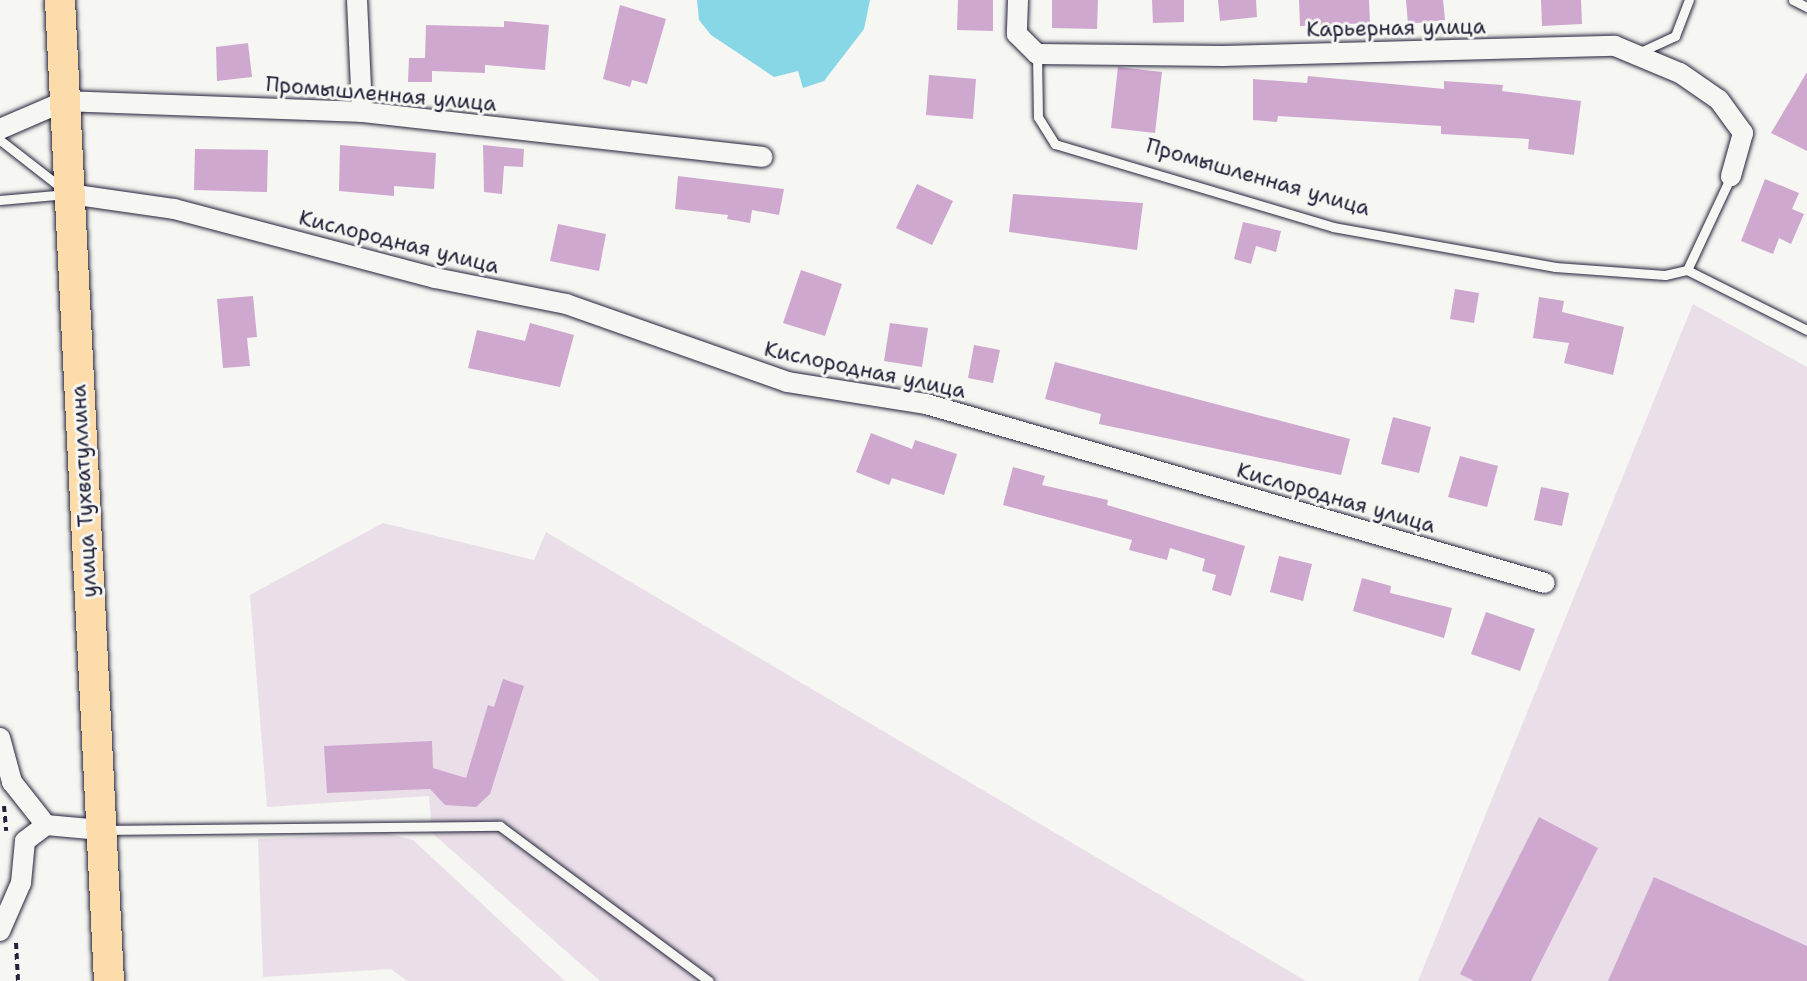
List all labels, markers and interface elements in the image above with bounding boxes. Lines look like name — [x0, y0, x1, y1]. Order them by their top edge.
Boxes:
street label: Карьерная улица — [1306, 14, 1486, 42]
street label: Промышленная улица — [264, 71, 498, 117]
street label: Промышленная улица — [1143, 133, 1373, 221]
street label: Кислородная улица — [296, 205, 502, 279]
street label: Кислородная улица — [762, 336, 968, 404]
street label: улица Тухватуллина — [66, 384, 102, 598]
street label: Кислородная улица — [1234, 458, 1438, 538]

